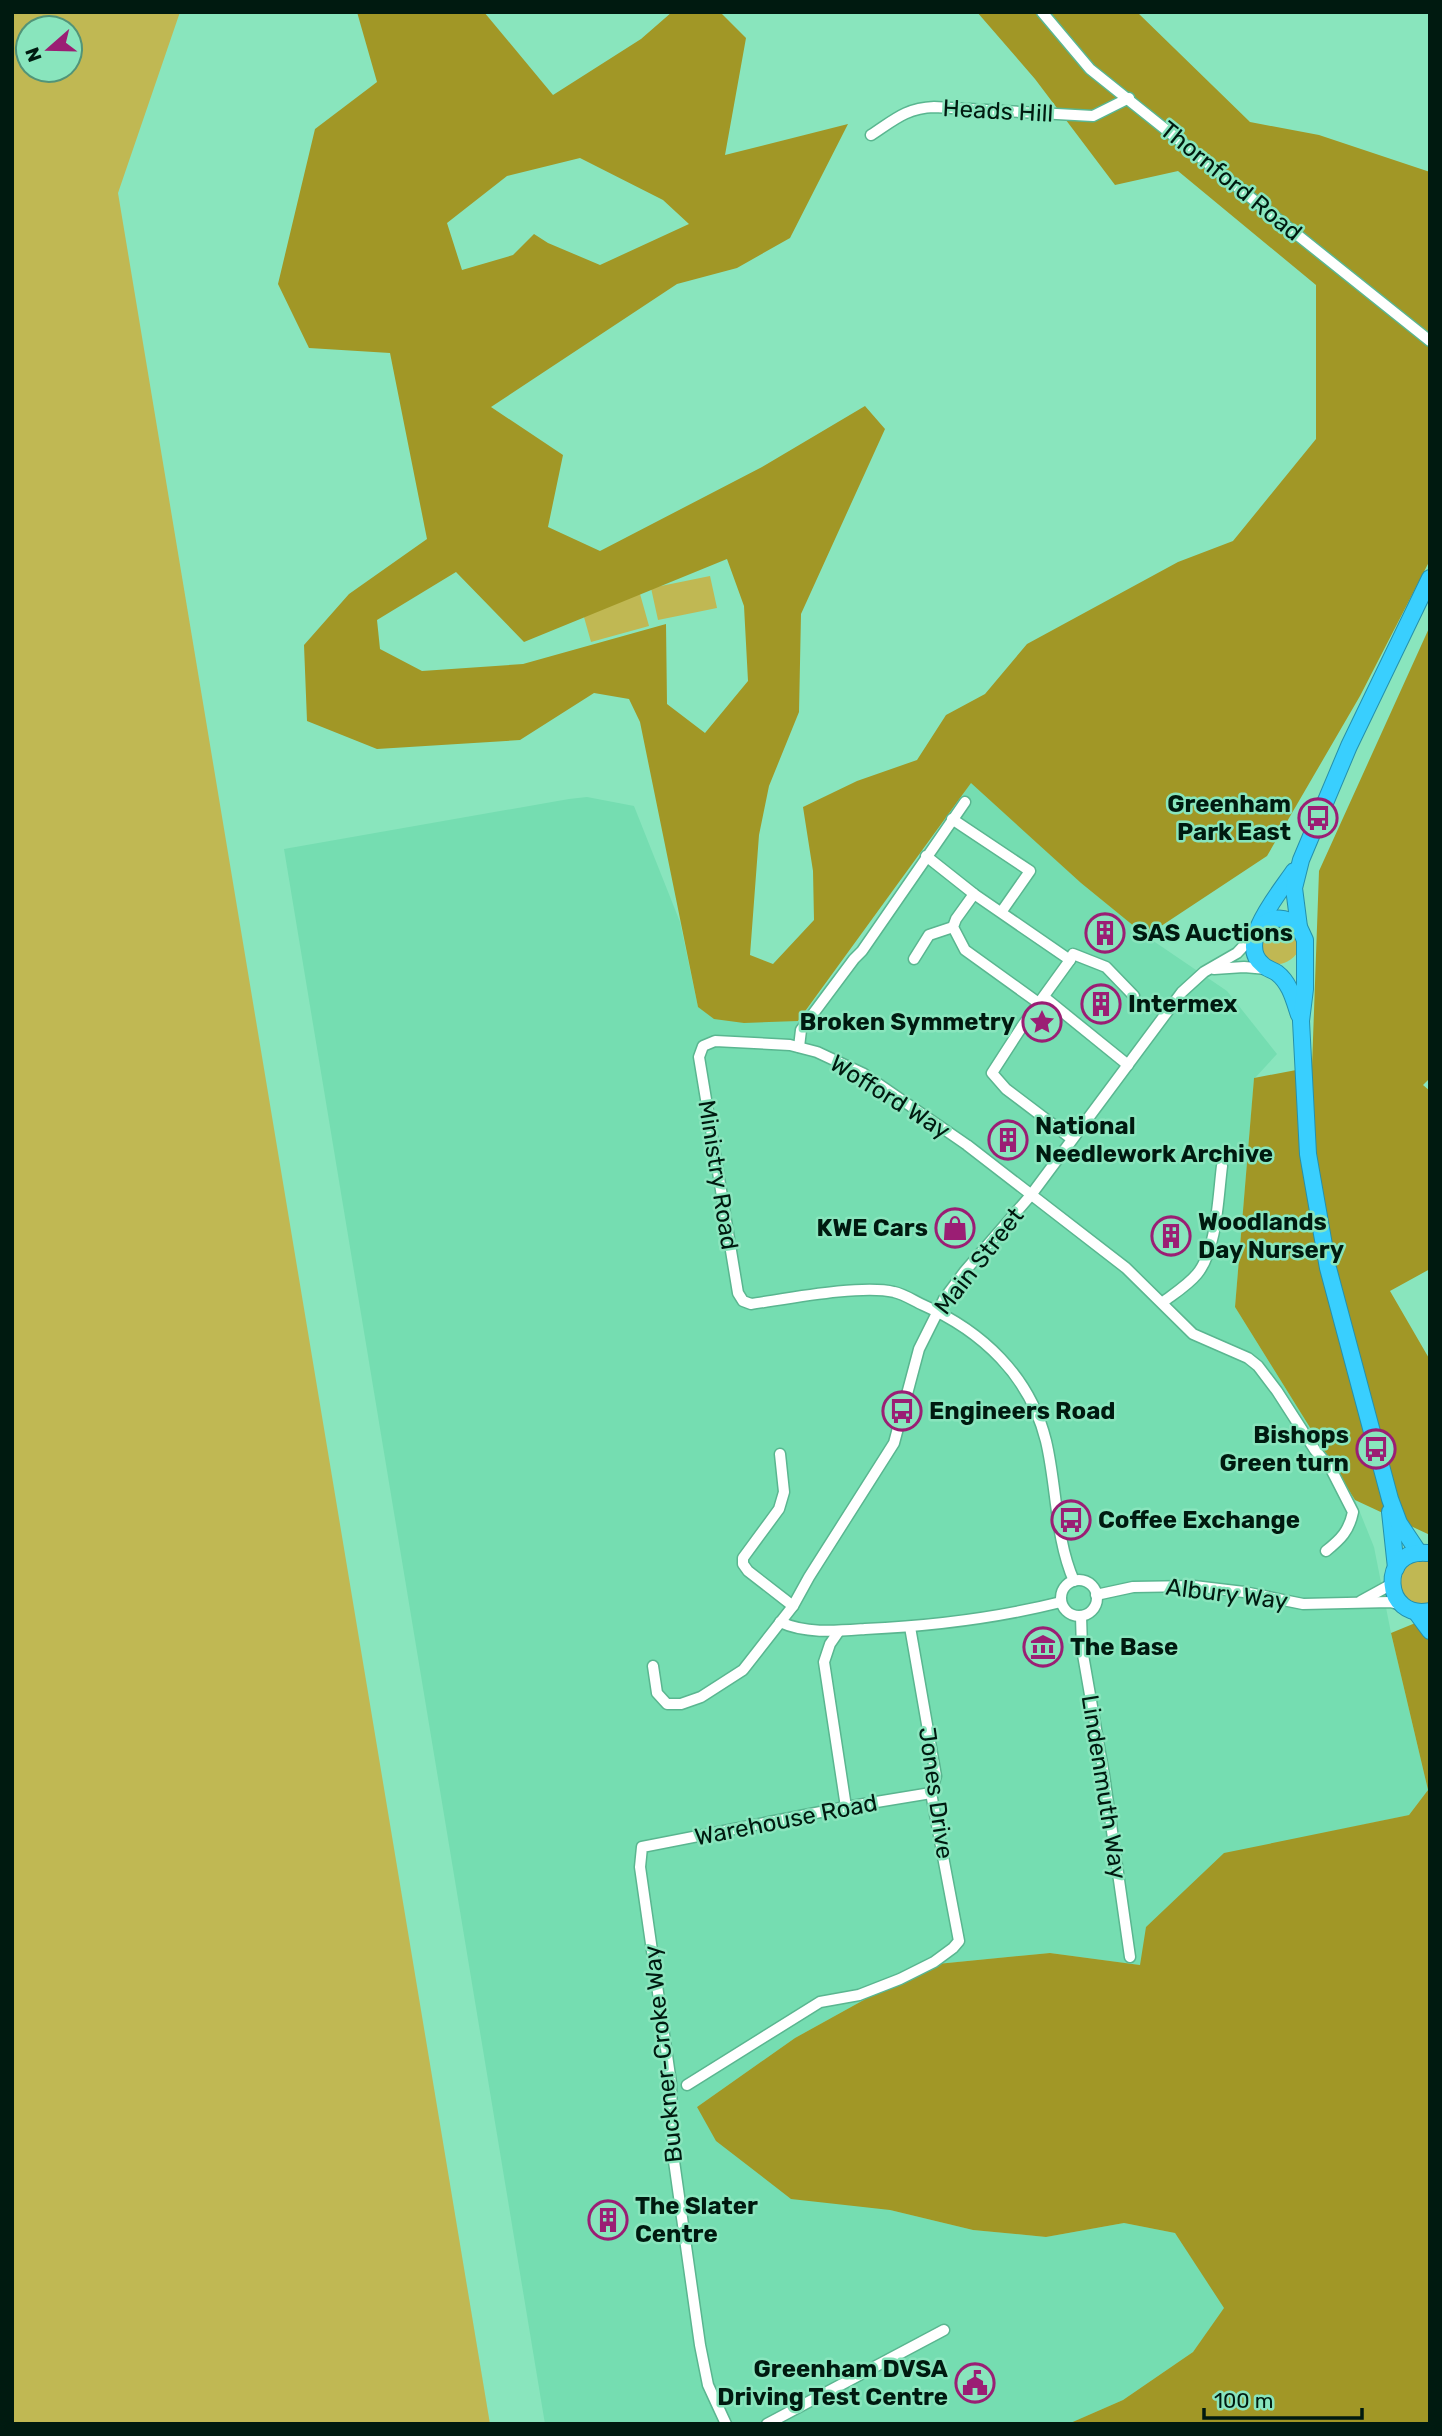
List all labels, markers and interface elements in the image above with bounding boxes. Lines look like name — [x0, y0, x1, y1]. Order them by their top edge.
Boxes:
north arrow — [14, 14, 84, 84]
text: N — [20, 44, 47, 65]
street label: Heads Hill — [942, 94, 1054, 128]
street label: Thornford Road — [1155, 115, 1307, 247]
place label: Greenham Park East — [1167, 790, 1291, 846]
bus stop icon: Greenham Park East — [1297, 797, 1339, 839]
building icon: SAS Auctions — [1084, 912, 1126, 954]
place label: SAS Auctions — [1132, 919, 1293, 947]
building icon: Intermex — [1080, 983, 1122, 1025]
place label: Intermex — [1128, 990, 1237, 1018]
place icon: Broken Symmetry — [1021, 1001, 1063, 1043]
place label: Broken Symmetry — [800, 1008, 1015, 1036]
street label: Wofford Way — [825, 1049, 955, 1145]
street label: Ministry Road — [692, 1098, 744, 1252]
place label: National Needlework Archive — [1035, 1112, 1273, 1168]
building icon: National Needlework Archive — [987, 1119, 1029, 1161]
street label: Main Street — [929, 1202, 1029, 1320]
shop icon: KWE Cars — [934, 1207, 976, 1249]
place label: Woodlands Day Nursery — [1198, 1208, 1344, 1264]
place label: KWE Cars — [817, 1214, 928, 1242]
building icon: Woodlands Day Nursery — [1150, 1215, 1192, 1257]
bus stop icon: Engineers Road — [881, 1390, 923, 1432]
place label: Engineers Road — [929, 1397, 1115, 1425]
place label: Bishops Green turn — [1219, 1421, 1349, 1477]
bus stop icon: Bishops Green turn — [1355, 1428, 1397, 1470]
bus stop icon: Coffee Exchange — [1050, 1499, 1092, 1541]
place label: Coffee Exchange — [1098, 1506, 1300, 1534]
street label: Albury Way — [1164, 1573, 1290, 1615]
museum icon: The Base — [1022, 1626, 1064, 1668]
place label: The Base — [1070, 1633, 1178, 1661]
street label: Lindenmuth Way — [1076, 1693, 1132, 1881]
street label: Jones Drive — [913, 1725, 959, 1861]
street label: Warehouse Road — [692, 1789, 880, 1851]
street label: Buckner-Croke Way — [638, 1944, 688, 2164]
place label: The Slater Centre — [635, 2192, 758, 2248]
building icon: The Slater Centre — [587, 2199, 629, 2241]
place label: Greenham DVSA Driving Test Centre — [717, 2355, 948, 2411]
public building icon: Greenham DVSA Driving Test Centre — [954, 2362, 996, 2404]
scale bar — [1204, 2376, 1362, 2420]
text: 100 m — [1214, 2388, 1273, 2413]

